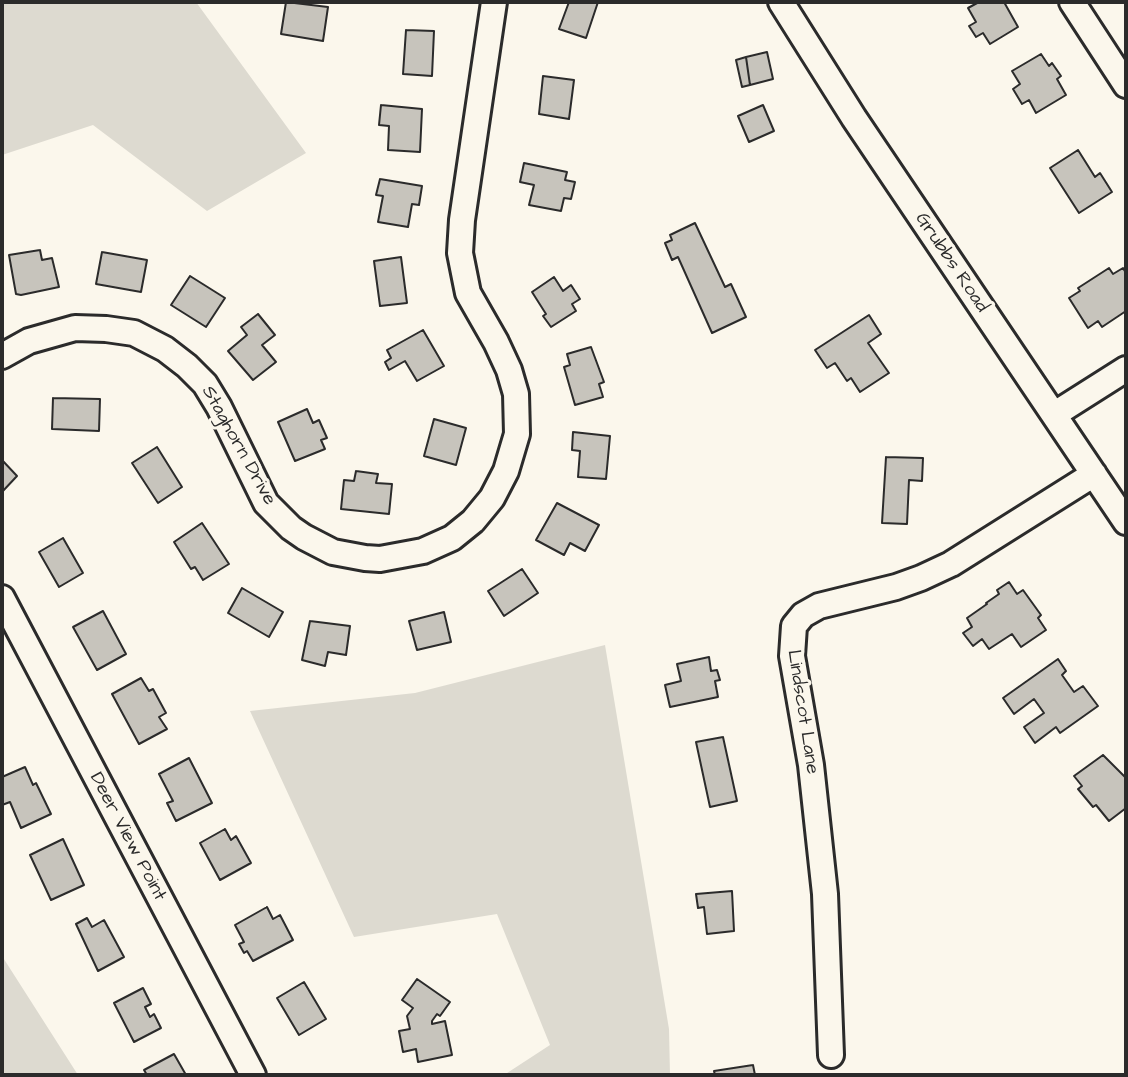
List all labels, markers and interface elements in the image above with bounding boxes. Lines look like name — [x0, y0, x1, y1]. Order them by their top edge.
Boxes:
street label: Grubbs Road — [909, 209, 993, 317]
street label: Staghorn Drive — [196, 382, 280, 510]
street label: Lindscot Lane — [781, 648, 823, 776]
street label: Deer View Point — [84, 769, 170, 905]

